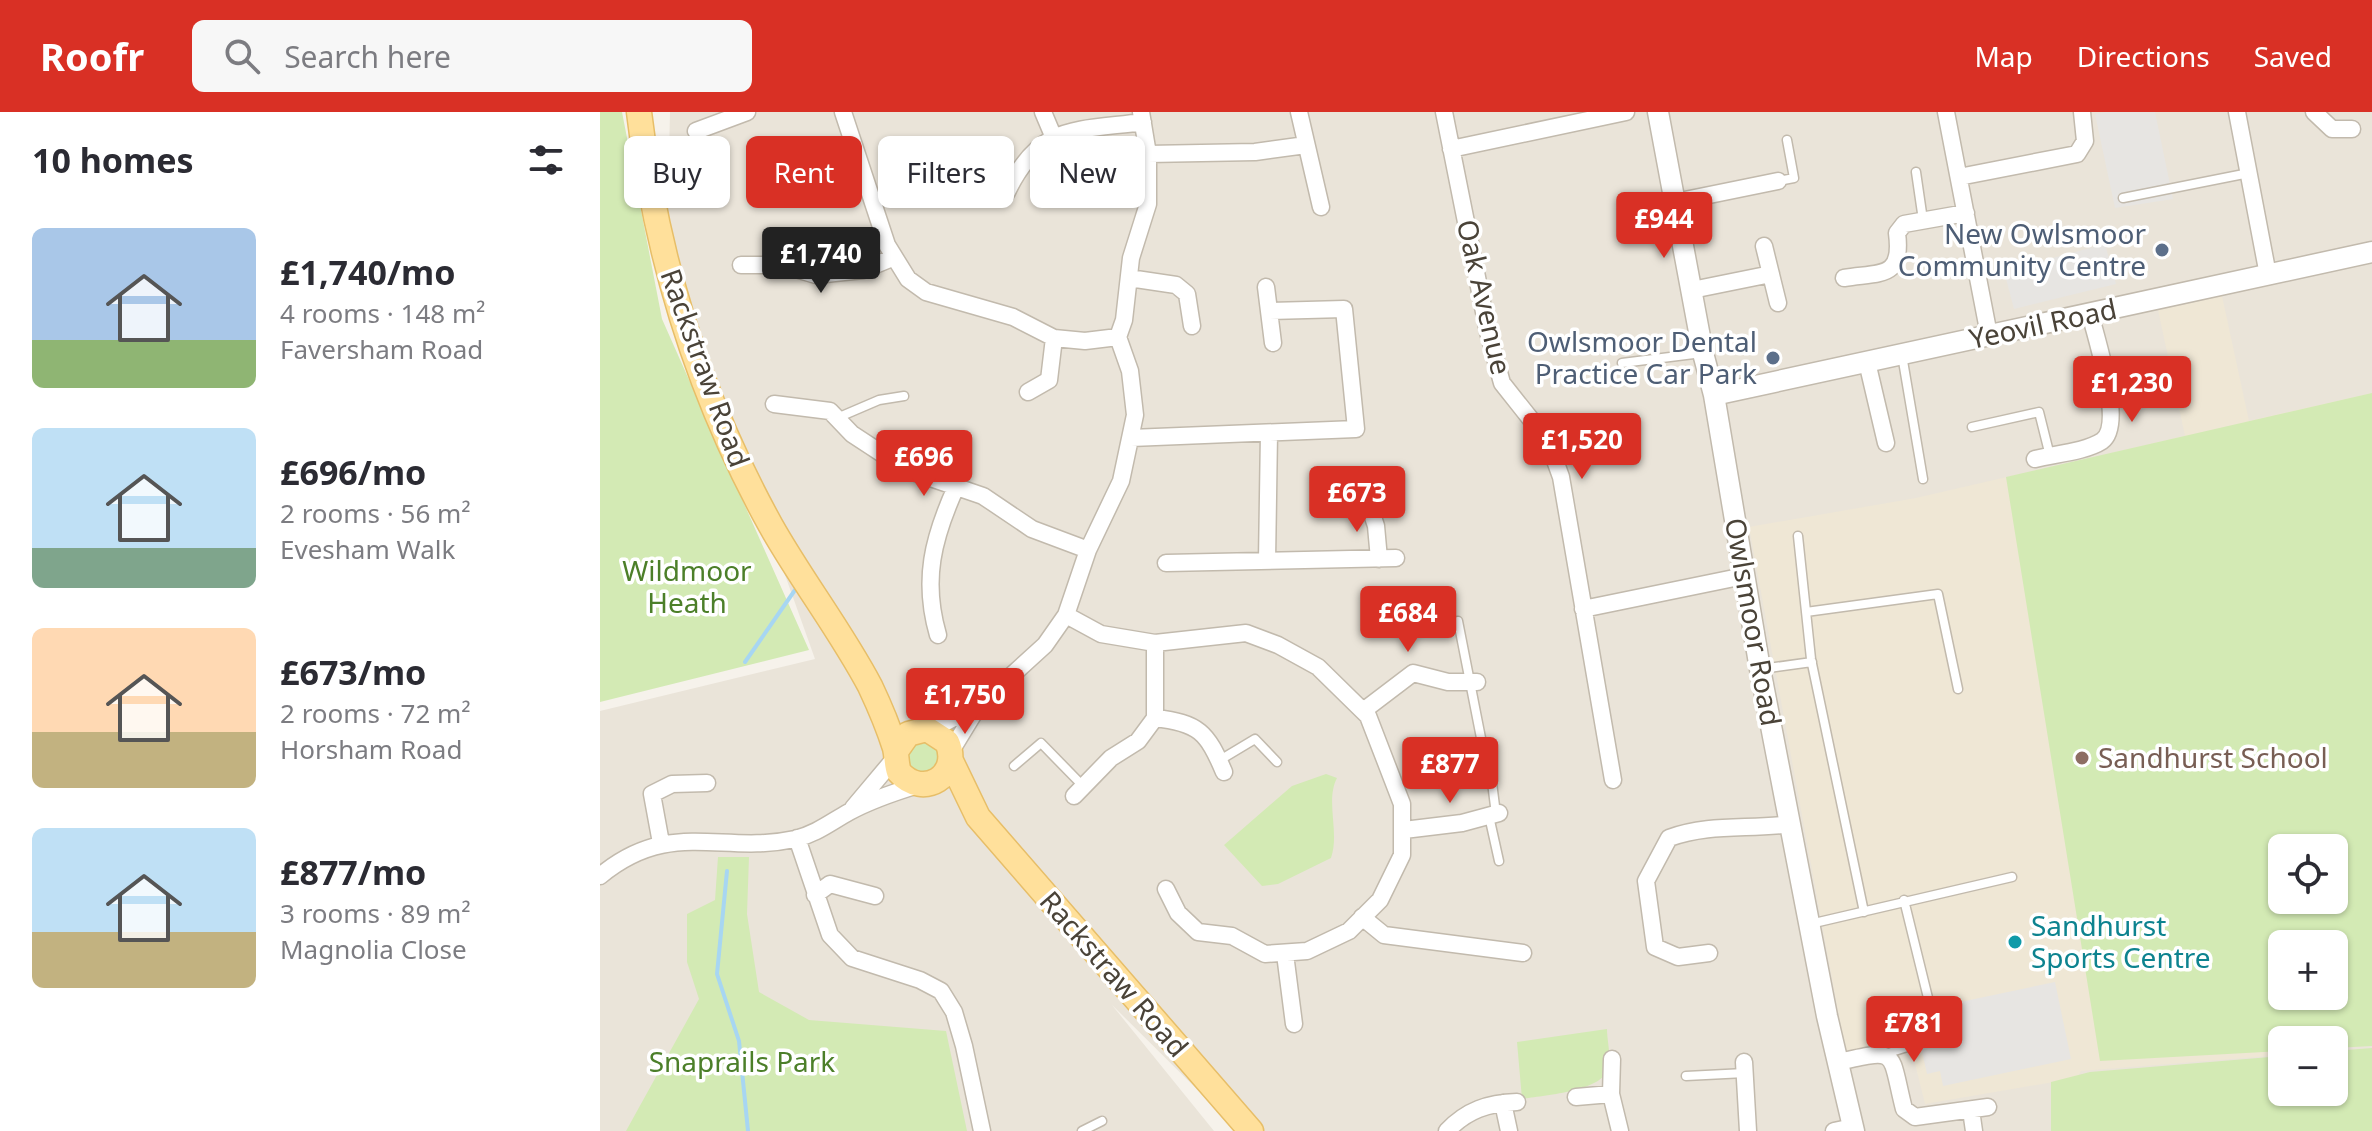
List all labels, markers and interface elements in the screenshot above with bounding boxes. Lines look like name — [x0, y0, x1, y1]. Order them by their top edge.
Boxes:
search box — [192, 20, 752, 92]
text: Roofr — [40, 30, 144, 82]
icon: search — [220, 34, 264, 78]
text: Search here — [284, 36, 451, 77]
text: Map — [1974, 37, 2033, 75]
text: Directions — [2077, 37, 2210, 75]
text: Saved — [2254, 37, 2332, 75]
chip: Buy — [624, 136, 730, 208]
chip: Rent — [746, 136, 862, 208]
chip: Filters — [878, 136, 1014, 208]
chip: New — [1030, 136, 1145, 208]
text: 10 homes — [32, 137, 194, 183]
icon: filters — [524, 138, 568, 182]
pin: £944 — [1617, 192, 1711, 260]
text: £944 — [1634, 200, 1694, 236]
place label: New Owlsmoor Community Centre — [1898, 214, 2146, 284]
street label: Oak Avenue — [1449, 215, 1521, 378]
pin: £1,740 — [756, 227, 886, 295]
text: £1,740 — [780, 235, 862, 271]
marker: New Owlsmoor Community Centre — [2153, 241, 2171, 259]
text: £1,740/mo — [280, 249, 455, 295]
icon: home — [96, 260, 192, 356]
street label: Rackstraw Road — [652, 263, 759, 472]
street label: Yeovil Road — [1966, 289, 2120, 357]
text: 4 rooms · 148 m² — [280, 295, 485, 331]
place label: Owlsmoor Dental Practice Car Park — [1527, 322, 1757, 392]
text: Faversham Road — [280, 331, 483, 367]
marker: Owlsmoor Dental Practice Car Park — [1764, 349, 1782, 367]
pin: £1,230 — [2067, 356, 2197, 424]
text: £1,230 — [2091, 364, 2173, 400]
pin: £1,520 — [1517, 413, 1647, 481]
text: £1,520 — [1541, 421, 1623, 457]
pin: £696 — [877, 430, 971, 498]
text: £696 — [894, 438, 954, 474]
text: £696/mo — [280, 449, 426, 495]
icon: home — [96, 460, 192, 556]
pin: £673 — [1310, 466, 1404, 534]
text: £673 — [1327, 474, 1387, 510]
text: 2 rooms · 56 m² — [280, 495, 470, 531]
street label: Owlsmoor Road — [1717, 515, 1791, 729]
text: Evesham Walk — [280, 531, 455, 567]
park label: Wildmoor Heath — [622, 551, 752, 621]
pin: £684 — [1361, 586, 1455, 654]
text: £684 — [1378, 594, 1438, 630]
text: £673/mo — [280, 649, 426, 695]
icon: home — [96, 660, 192, 756]
pin: £1,750 — [900, 668, 1030, 736]
text: £1,750 — [924, 676, 1006, 712]
text: 2 rooms · 72 m² — [280, 695, 470, 731]
text: Horsham Road — [280, 731, 462, 767]
pin: £877 — [1403, 737, 1497, 805]
place label: Sandhurst School — [2098, 738, 2328, 776]
text: £877 — [1420, 745, 1480, 781]
marker: Sandhurst School — [2073, 749, 2091, 767]
map controls — [2268, 834, 2348, 1106]
button: locate — [2268, 834, 2348, 914]
text: £877/mo — [280, 849, 426, 895]
icon: home — [96, 860, 192, 956]
street label: Rackstraw Road — [1032, 882, 1197, 1064]
text: 3 rooms · 89 m² — [280, 895, 470, 931]
place label: Sandhurst Sports Centre — [2031, 906, 2211, 976]
button: + — [2268, 930, 2348, 1010]
text: Magnolia Close — [280, 931, 467, 967]
marker: Sandhurst Sports Centre — [2006, 933, 2024, 951]
pin: £781 — [1867, 996, 1961, 1064]
text: £781 — [1884, 1004, 1944, 1040]
button: − — [2268, 1026, 2348, 1106]
park label: Snaprails Park — [649, 1042, 835, 1080]

